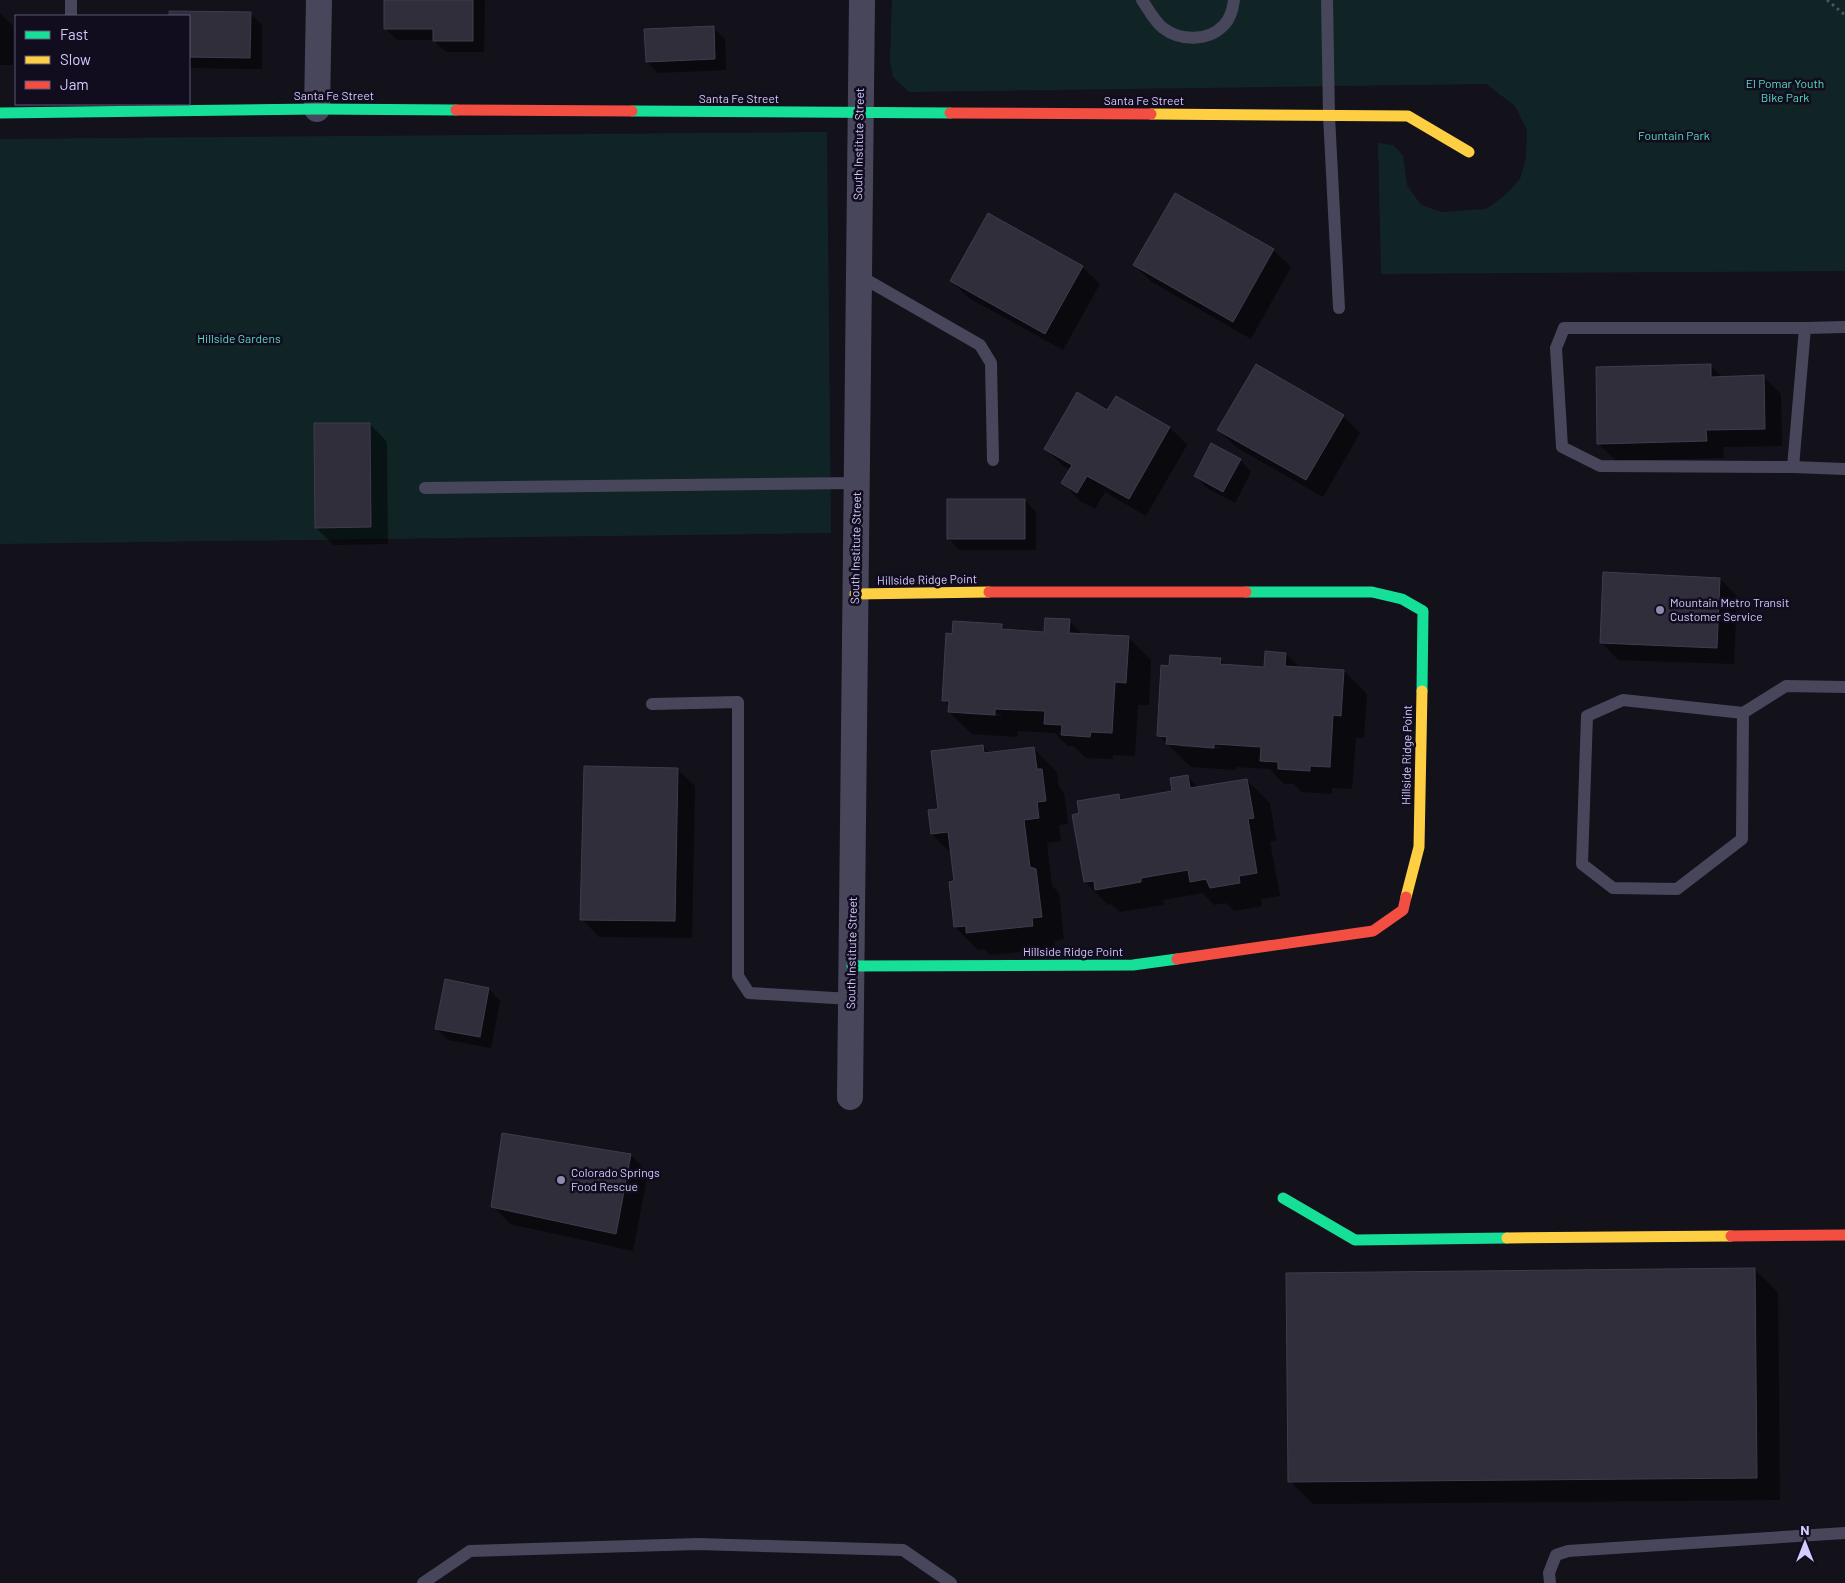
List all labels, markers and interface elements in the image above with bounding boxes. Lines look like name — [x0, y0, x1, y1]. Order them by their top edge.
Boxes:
legend — [15, 15, 190, 105]
text: Fast — [60, 25, 88, 43]
text: Slow — [60, 50, 91, 68]
text: Jam — [60, 75, 89, 93]
park label: El Pomar Youth Bike Park — [1746, 76, 1824, 104]
street label: Santa Fe Street — [294, 88, 374, 102]
street label: South Institute Street — [850, 88, 866, 200]
street label: Santa Fe Street — [699, 91, 779, 105]
street label: Santa Fe Street — [1104, 93, 1184, 107]
park label: Fountain Park — [1638, 128, 1710, 142]
park label: Hillside Gardens — [197, 331, 281, 345]
street label: South Institute Street — [847, 492, 863, 604]
street label: Hillside Ridge Point — [877, 571, 977, 587]
place label: Mountain Metro Transit Customer Service — [1670, 595, 1789, 623]
marker: Mountain Metro Transit Customer Service — [1654, 604, 1666, 616]
street label: Hillside Ridge Point — [1398, 705, 1414, 805]
street label: South Institute Street — [843, 897, 859, 1009]
street label: Hillside Ridge Point — [1023, 944, 1123, 958]
place label: Colorado Springs Food Rescue — [571, 1165, 660, 1193]
marker: Colorado Springs Food Rescue — [555, 1174, 567, 1186]
north arrow — [1780, 1518, 1830, 1568]
text: N — [1800, 1521, 1810, 1538]

